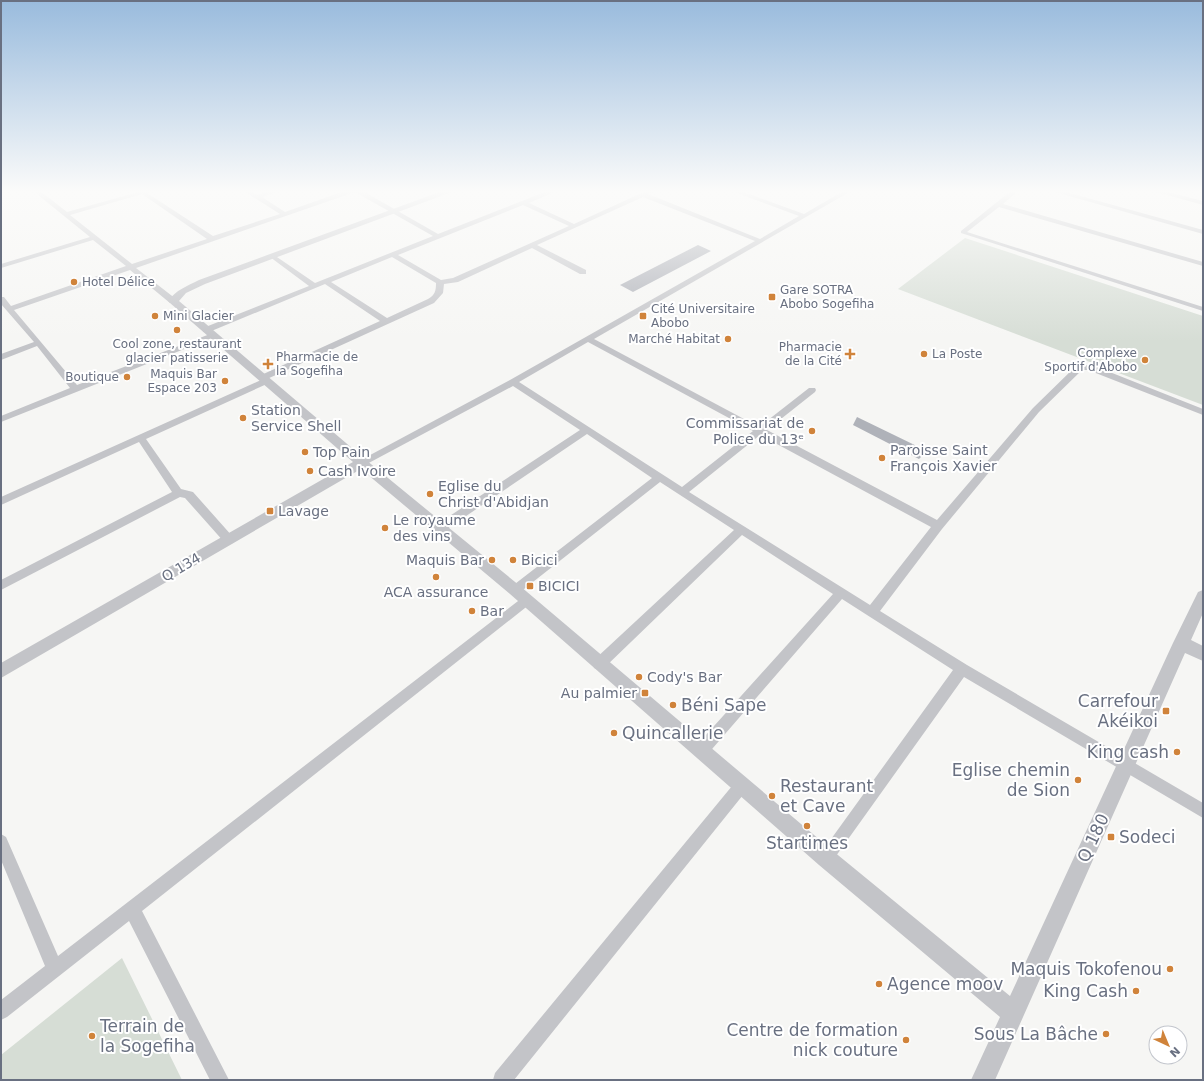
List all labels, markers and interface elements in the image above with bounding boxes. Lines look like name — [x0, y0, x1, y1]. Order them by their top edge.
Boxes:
place label: Hotel Délice — [82, 275, 155, 289]
marker: Hotel Délice — [69, 277, 79, 287]
place label: Gare SOTRA Abobo Sogefiha — [780, 283, 874, 311]
marker: Gare SOTRA Abobo Sogefiha — [767, 292, 777, 302]
place label: Cité Universitaire Abobo — [651, 302, 755, 330]
place label: Mini Glacier — [163, 309, 234, 323]
marker: Mini Glacier — [150, 311, 160, 321]
marker: Cité Universitaire Abobo — [638, 311, 648, 321]
marker: Cool zone, restaurant glacier patisserie — [172, 325, 182, 335]
place label: Marché Habitat — [628, 332, 720, 346]
marker: Marché Habitat — [723, 334, 733, 344]
place label: Cool zone, restaurant glacier patisserie — [112, 337, 242, 365]
place label: Pharmacie de la Cité — [779, 340, 842, 368]
place label: Complexe Sportif d'Abobo — [1044, 346, 1137, 374]
place label: La Poste — [932, 347, 982, 361]
marker: Pharmacie de la Cité — [845, 349, 855, 359]
marker: La Poste — [919, 349, 929, 359]
place label: Pharmacie de la Sogefiha — [276, 350, 358, 378]
marker: Complexe Sportif d'Abobo — [1140, 355, 1150, 365]
marker: Pharmacie de la Sogefiha — [263, 359, 273, 369]
place label: Maquis Bar Espace 203 — [147, 367, 217, 395]
place label: Boutique — [65, 370, 119, 384]
marker: Boutique — [122, 372, 132, 382]
marker: Maquis Bar Espace 203 — [220, 376, 230, 386]
place label: Station Service Shell — [251, 402, 341, 434]
marker: Station Service Shell — [238, 413, 248, 423]
place label: Commissariat de Police du 13ᵉ — [686, 415, 804, 447]
marker: Commissariat de Police du 13ᵉ — [807, 426, 817, 436]
place label: Paroisse Saint François Xavier — [890, 442, 997, 474]
place label: Top Pain — [312, 444, 370, 460]
marker: Top Pain — [300, 447, 310, 457]
marker: Paroisse Saint François Xavier — [877, 453, 887, 463]
place label: Cash Ivoire — [318, 463, 396, 479]
marker: Cash Ivoire — [305, 466, 315, 476]
place label: Eglise du Christ d'Abidjan — [438, 478, 549, 510]
marker: Eglise du Christ d'Abidjan — [425, 489, 435, 499]
place label: Lavage — [278, 503, 329, 519]
marker: Lavage — [265, 506, 275, 516]
place label: Le royaume des vins — [393, 512, 476, 544]
marker: Le royaume des vins — [380, 523, 390, 533]
street label: Q 134 — [159, 549, 203, 584]
place label: Maquis Bar — [406, 552, 484, 568]
place label: Bicici — [521, 552, 558, 568]
marker: Maquis Bar — [487, 555, 497, 565]
marker: Bicici — [508, 555, 518, 565]
marker: ACA assurance — [431, 572, 441, 582]
place label: BICICI — [538, 578, 580, 594]
marker: BICICI — [525, 581, 535, 591]
place label: ACA assurance — [384, 584, 488, 600]
place label: Bar — [480, 603, 504, 619]
marker: Bar — [467, 606, 477, 616]
place label: Cody's Bar — [647, 669, 722, 685]
marker: Cody's Bar — [634, 672, 644, 682]
place label: Au palmier — [561, 685, 637, 701]
marker: Au palmier — [640, 688, 650, 698]
place label: Carrefour Akéikoi — [1078, 691, 1158, 731]
place label: Béni Sape — [681, 695, 766, 715]
marker: Béni Sape — [668, 700, 678, 710]
marker: Carrefour Akéikoi — [1161, 706, 1171, 716]
place label: Quincallerie — [622, 723, 724, 743]
marker: Quincallerie — [609, 728, 619, 738]
place label: King cash — [1087, 742, 1169, 762]
marker: King cash — [1172, 747, 1182, 757]
place label: Eglise chemin de Sion — [952, 760, 1070, 800]
marker: Eglise chemin de Sion — [1073, 775, 1083, 785]
place label: Restaurant et Cave — [780, 776, 873, 816]
marker: Restaurant et Cave — [767, 791, 777, 801]
street label: Q 180 — [1073, 811, 1113, 865]
marker: Startimes — [802, 821, 812, 831]
place label: Sodeci — [1119, 827, 1176, 847]
marker: Sodeci — [1106, 832, 1116, 842]
place label: Startimes — [766, 833, 848, 853]
place label: Maquis Tokofenou — [1010, 959, 1162, 979]
marker: Maquis Tokofenou — [1165, 964, 1175, 974]
place label: Agence moov — [887, 974, 1003, 994]
marker: Agence moov — [874, 979, 884, 989]
place label: King Cash — [1043, 981, 1128, 1001]
marker: King Cash — [1131, 986, 1141, 996]
place label: Terrain de la Sogefiha — [99, 1016, 195, 1056]
place label: Centre de formation nick couture — [726, 1020, 898, 1060]
place label: Sous La Bâche — [974, 1024, 1098, 1044]
north arrow — [1148, 1025, 1188, 1065]
marker: Sous La Bâche — [1101, 1029, 1111, 1039]
marker: Terrain de la Sogefiha — [87, 1031, 97, 1041]
marker: Centre de formation nick couture — [901, 1035, 911, 1045]
text: N — [1167, 1044, 1182, 1060]

